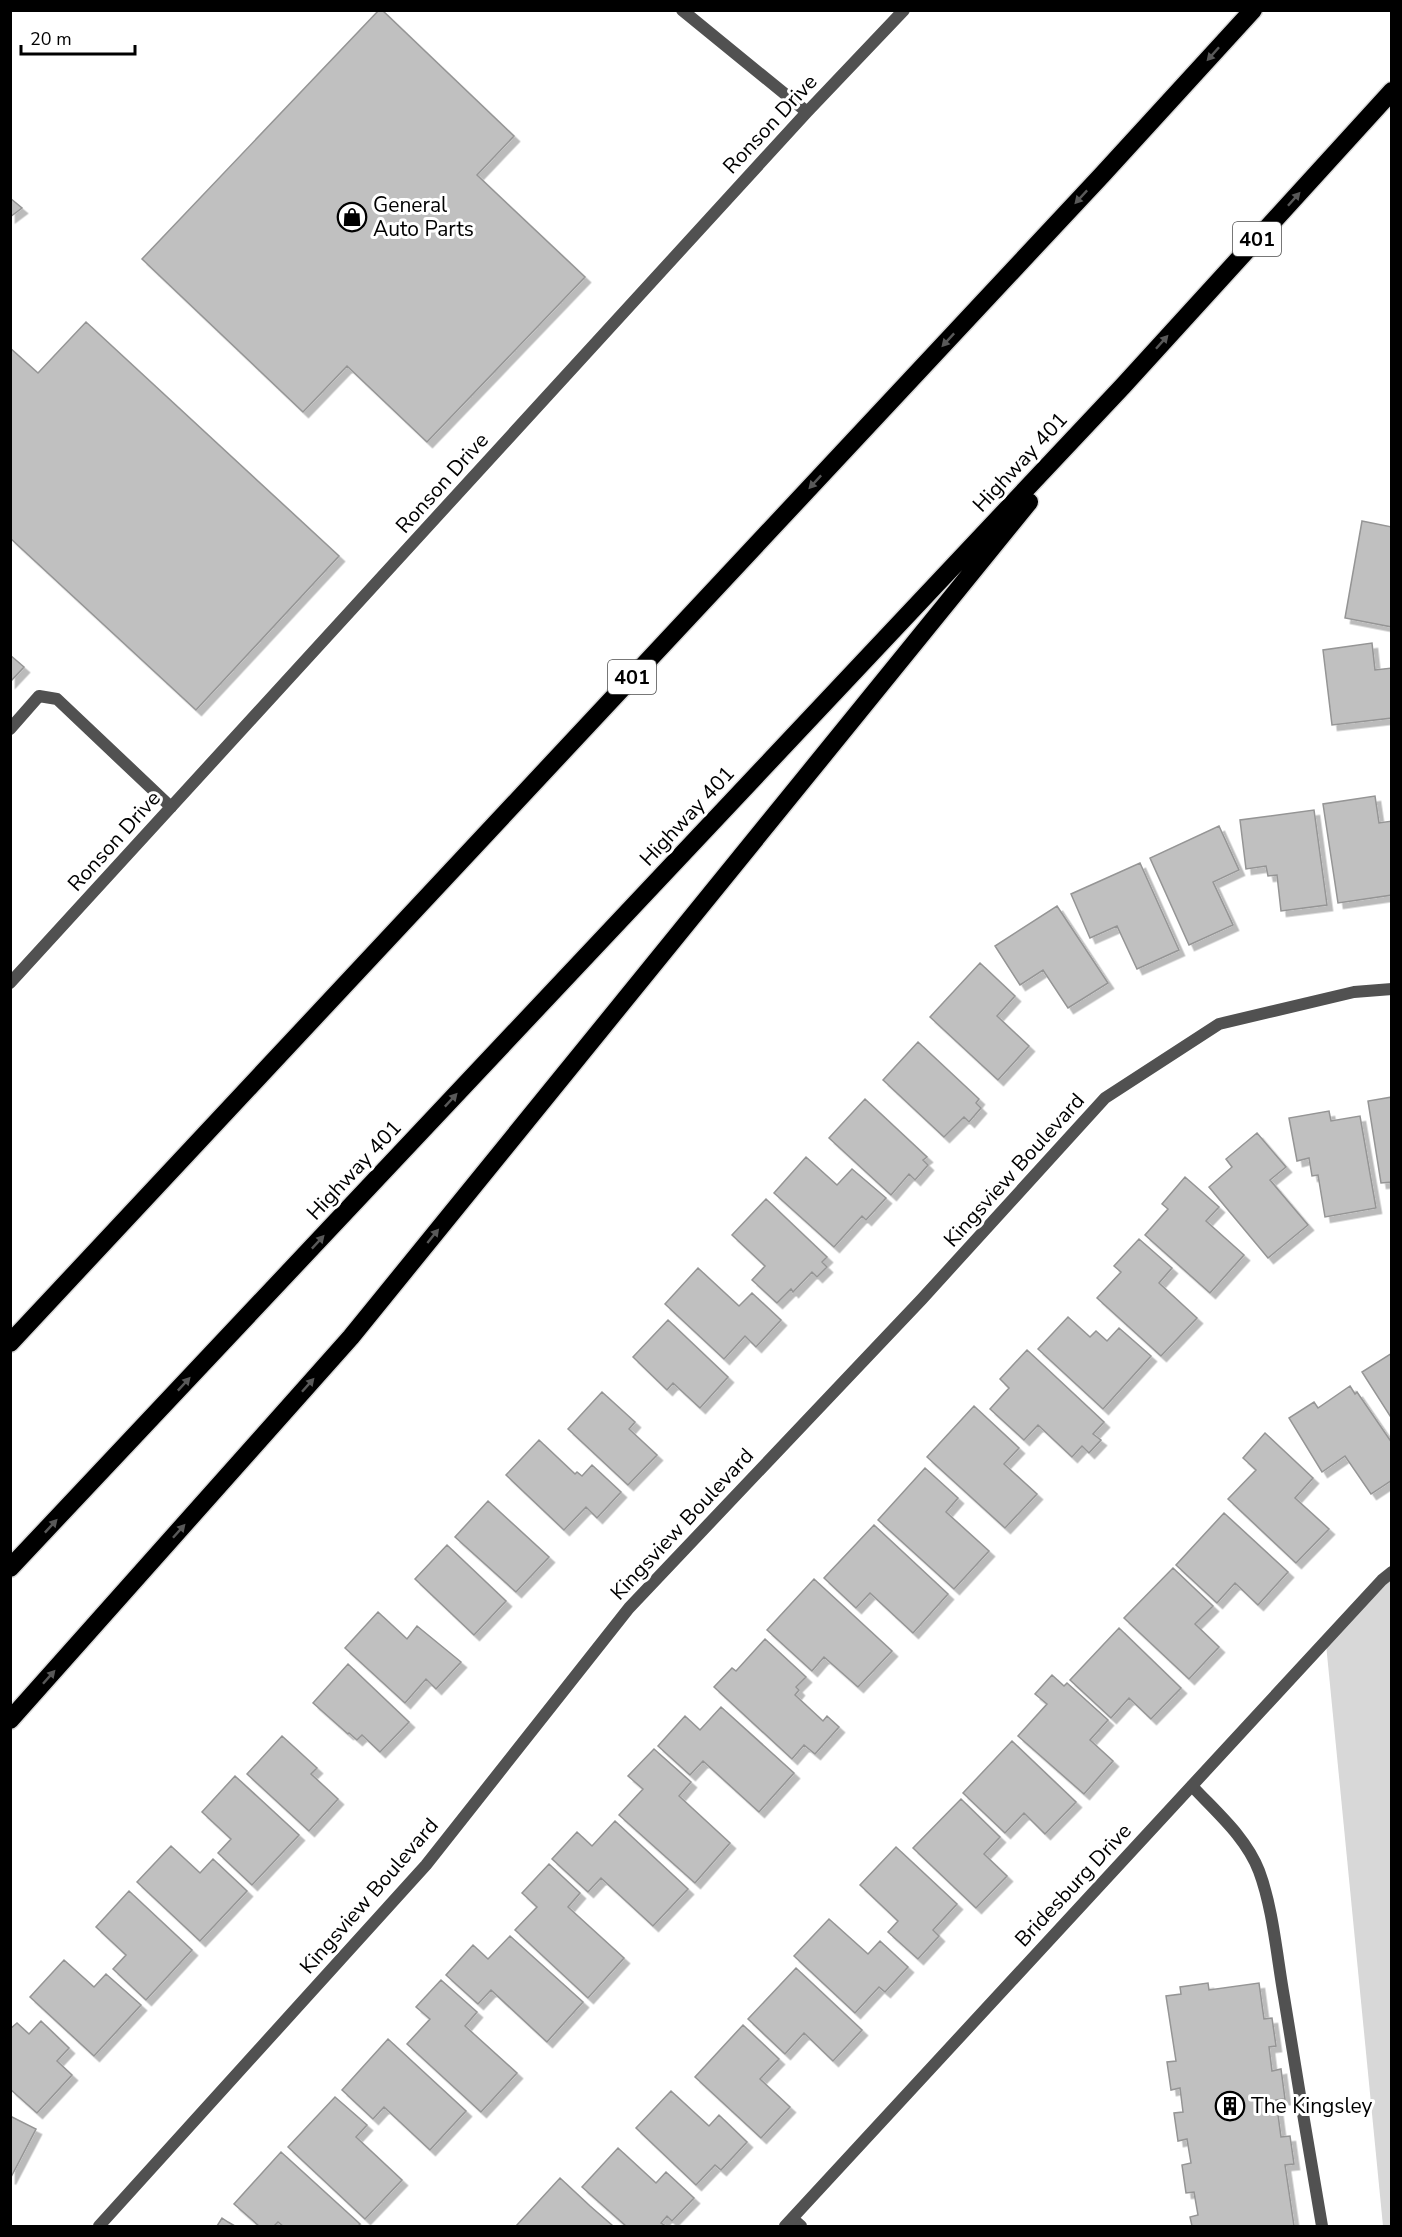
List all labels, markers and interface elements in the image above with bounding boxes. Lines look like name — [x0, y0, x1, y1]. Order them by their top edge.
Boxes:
scale bar — [21, 18, 135, 56]
text: 20 m — [30, 27, 72, 51]
one-way arrow — [1207, 46, 1221, 60]
street label: Ronson Drive — [717, 68, 823, 180]
one-way arrow — [1075, 190, 1089, 204]
place label: General Auto Parts — [373, 191, 474, 243]
one-way arrow — [1287, 191, 1301, 206]
shop icon: General Auto Parts — [336, 201, 368, 233]
road number: 401 — [1233, 222, 1281, 256]
one-way arrow — [941, 332, 955, 347]
one-way arrow — [1155, 335, 1169, 350]
street label: Highway 401 — [966, 406, 1074, 518]
street label: Ronson Drive — [389, 427, 495, 539]
one-way arrow — [809, 474, 822, 489]
road number: 401 — [608, 660, 656, 694]
street label: Highway 401 — [633, 760, 741, 872]
street label: Ronson Drive — [61, 785, 167, 897]
street label: Kingsview Boulevard — [937, 1087, 1091, 1253]
one-way arrow — [444, 1093, 458, 1107]
street label: Highway 401 — [300, 1114, 408, 1226]
one-way arrow — [427, 1228, 439, 1243]
one-way arrow — [311, 1234, 325, 1249]
one-way arrow — [177, 1376, 191, 1391]
one-way arrow — [301, 1378, 314, 1393]
street label: Kingsview Boulevard — [604, 1442, 760, 1606]
one-way arrow — [43, 1519, 57, 1533]
one-way arrow — [172, 1524, 185, 1539]
one-way arrow — [42, 1670, 55, 1685]
street label: Kingsview Boulevard — [293, 1812, 445, 1980]
street label: Bridesburg Drive — [1009, 1817, 1137, 1953]
building icon: The Kingsley — [1214, 2090, 1246, 2122]
place label: The Kingsley — [1251, 2092, 1373, 2120]

